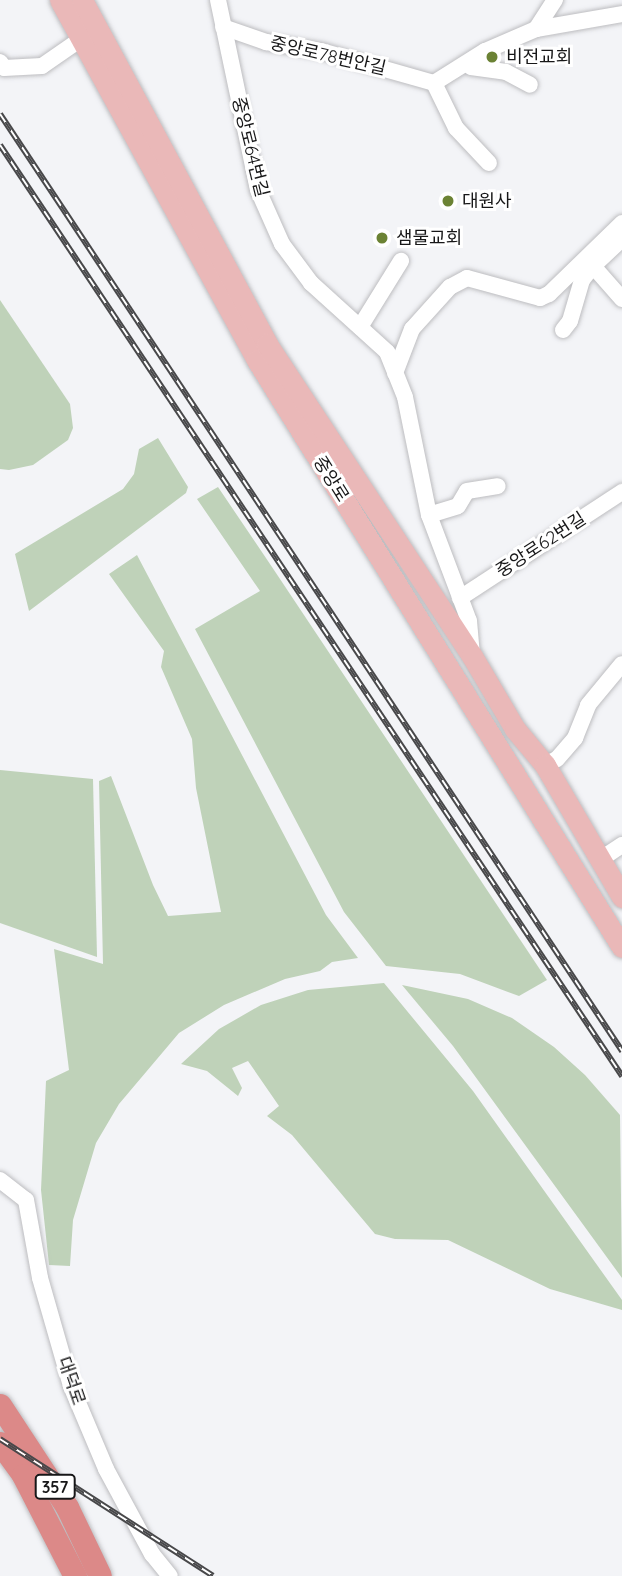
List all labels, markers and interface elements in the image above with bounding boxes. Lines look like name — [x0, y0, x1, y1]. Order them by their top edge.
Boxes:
street label: 중앙로78번안길 — [268, 32, 388, 80]
place label: 비전교회 — [506, 46, 572, 68]
marker: 비전교회 — [484, 49, 500, 65]
street label: 중앙로64번길 — [227, 95, 273, 199]
place label: 대원사 — [462, 190, 512, 212]
marker: 대원사 — [440, 193, 456, 209]
place label: 샘물교회 — [396, 227, 462, 249]
marker: 샘물교회 — [374, 230, 390, 246]
street label: 중앙로 — [309, 452, 353, 506]
street label: 중앙로62번길 — [492, 508, 590, 582]
street label: 대덕로 — [53, 1354, 89, 1408]
road number: 357 — [34, 1474, 76, 1499]

